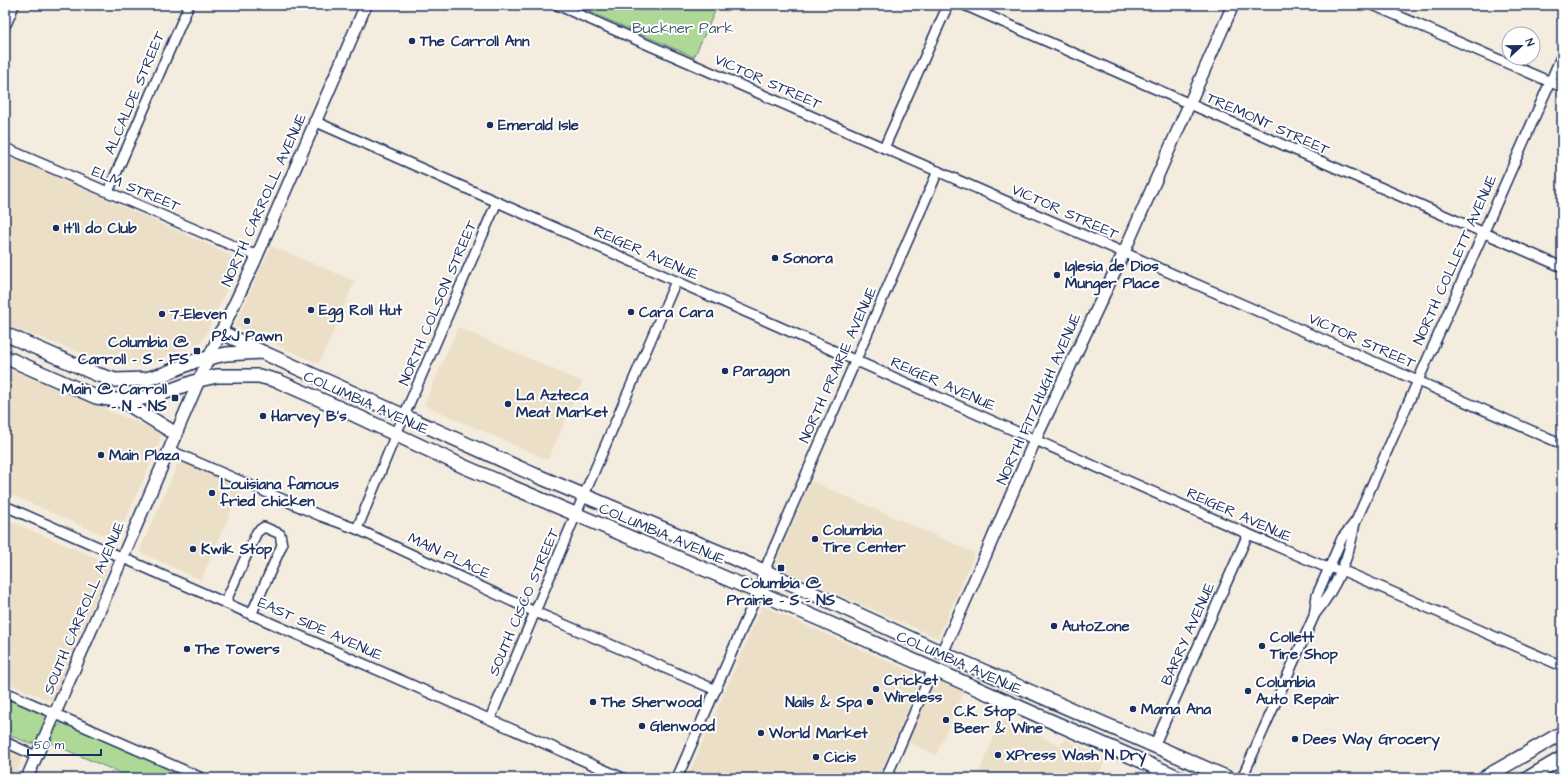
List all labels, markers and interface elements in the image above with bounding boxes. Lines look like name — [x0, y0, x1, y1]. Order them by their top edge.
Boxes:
park label: Buckner Park — [632, 18, 734, 39]
north arrow — [1501, 26, 1541, 66]
street label: ALCALDE STREET — [100, 28, 171, 158]
place label: The Carroll Ann — [419, 31, 530, 52]
marker: The Carroll Ann — [407, 36, 417, 46]
text: N — [1522, 36, 1538, 49]
street label: VICTOR STREET — [711, 49, 825, 115]
street label: TREMONT STREET — [1203, 87, 1334, 161]
street label: NORTH CARROLL AVENUE — [216, 110, 312, 290]
place label: Emerald Isle — [498, 115, 579, 136]
marker: Emerald Isle — [485, 120, 495, 130]
street label: ELM STREET — [88, 161, 184, 217]
street label: NORTH COLLETT AVENUE — [1408, 171, 1502, 348]
street label: VICTOR STREET — [1008, 179, 1122, 245]
street label: NORTH COLSON STREET — [394, 217, 483, 389]
place label: It'll do Club — [64, 218, 137, 239]
street label: REIGER AVENUE — [590, 221, 702, 285]
marker: It'll do Club — [51, 223, 61, 233]
place label: Sonora — [782, 248, 833, 269]
marker: Sonora — [770, 253, 780, 263]
place label: Iglesia de Dios Munger Place — [1065, 256, 1160, 296]
marker: Iglesia de Dios Munger Place — [1052, 270, 1062, 280]
street label: NORTH PRAIRIE AVENUE — [794, 283, 882, 447]
place label: Egg Roll Hut — [319, 300, 403, 323]
place label: Cara Cara — [639, 302, 714, 323]
place label: 7-Eleven — [169, 304, 227, 325]
marker: Egg Roll Hut — [306, 305, 316, 315]
marker: Cara Cara — [626, 307, 636, 317]
street label: VICTOR STREET — [1305, 308, 1419, 374]
marker: 7-Eleven — [157, 309, 167, 319]
street label: NORTH FITZHUGH AVENUE — [992, 310, 1086, 488]
marker: P&J Pawn — [242, 316, 252, 326]
place label: P&J Pawn — [212, 326, 283, 347]
place label: Columbia @ Carroll - S - FS — [78, 332, 189, 370]
marker: Columbia @ Carroll - S - FS — [192, 346, 202, 356]
street label: REIGER AVENUE — [887, 352, 999, 416]
place label: Paragon — [733, 361, 790, 384]
street label: COLUMBIA AVENUE — [300, 366, 432, 440]
marker: Paragon — [720, 366, 730, 376]
place label: Main @ Carroll - N - NS — [62, 379, 168, 417]
place label: La Azteca Meat Market — [516, 385, 609, 423]
marker: Main @ Carroll - N - NS — [170, 393, 180, 403]
marker: La Azteca Meat Market — [503, 399, 513, 409]
place label: Harvey B's — [271, 406, 347, 428]
marker: Harvey B's — [258, 411, 268, 421]
place label: Main Plaza — [109, 445, 180, 466]
marker: Main Plaza — [96, 450, 106, 460]
place label: Louisiana famous fried chicken — [219, 474, 340, 512]
street label: REIGER AVENUE — [1183, 483, 1295, 547]
marker: Louisiana famous fried chicken — [207, 488, 217, 498]
street label: COLUMBIA AVENUE — [596, 498, 728, 570]
street label: SOUTH CARROLL AVENUE — [38, 518, 130, 698]
place label: Columbia Tire Center — [822, 520, 906, 558]
street label: SOUTH CISCO STREET — [483, 524, 565, 679]
street label: MAIN PLACE — [404, 528, 494, 584]
marker: Columbia Tire Center — [810, 534, 820, 544]
place label: Kwik Stop — [201, 539, 273, 560]
marker: Kwik Stop — [188, 544, 198, 554]
marker: Columbia @ Prairie - S - NS — [776, 563, 786, 573]
place label: Columbia @ Prairie - S - NS — [727, 573, 836, 611]
street label: BARRY AVENUE — [1156, 579, 1220, 689]
street label: EAST SIDE AVENUE — [254, 592, 386, 666]
place label: AutoZone — [1062, 616, 1130, 637]
marker: AutoZone — [1049, 621, 1059, 631]
street label: COLUMBIA AVENUE — [893, 626, 1025, 700]
place label: Collett Tire Shop — [1269, 627, 1339, 665]
place label: The Towers — [194, 639, 280, 660]
marker: Collett Tire Shop — [1257, 641, 1267, 651]
marker: The Towers — [182, 644, 192, 654]
place label: Cricket Wireless — [883, 670, 943, 708]
place label: Columbia Auto Repair — [1256, 672, 1340, 710]
marker: Cricket Wireless — [871, 684, 881, 694]
marker: Columbia Auto Repair — [1243, 686, 1253, 696]
place label: The Sherwood — [600, 692, 702, 713]
place label: Nails & Spa — [785, 692, 862, 713]
marker: The Sherwood — [588, 697, 598, 707]
marker: Nails & Spa — [865, 697, 875, 707]
place label: Mama Ana — [1141, 699, 1211, 720]
place label: C.K. Stop Beer & Wine — [954, 701, 1043, 739]
marker: Mama Ana — [1128, 704, 1138, 714]
marker: C.K. Stop Beer & Wine — [941, 715, 951, 725]
place label: Glenwood — [650, 716, 715, 737]
marker: Glenwood — [637, 721, 647, 731]
place label: World Market — [768, 723, 869, 744]
marker: World Market — [756, 728, 766, 738]
place label: Dees Way Grocery — [1303, 729, 1440, 751]
scale bar — [28, 731, 101, 757]
marker: Dees Way Grocery — [1290, 734, 1300, 744]
text: 50 m — [34, 737, 65, 754]
place label: XPress Wash N Dry — [1006, 745, 1147, 767]
place label: Cicis — [824, 747, 857, 768]
marker: XPress Wash N Dry — [993, 750, 1003, 760]
marker: Cicis — [811, 752, 821, 762]

